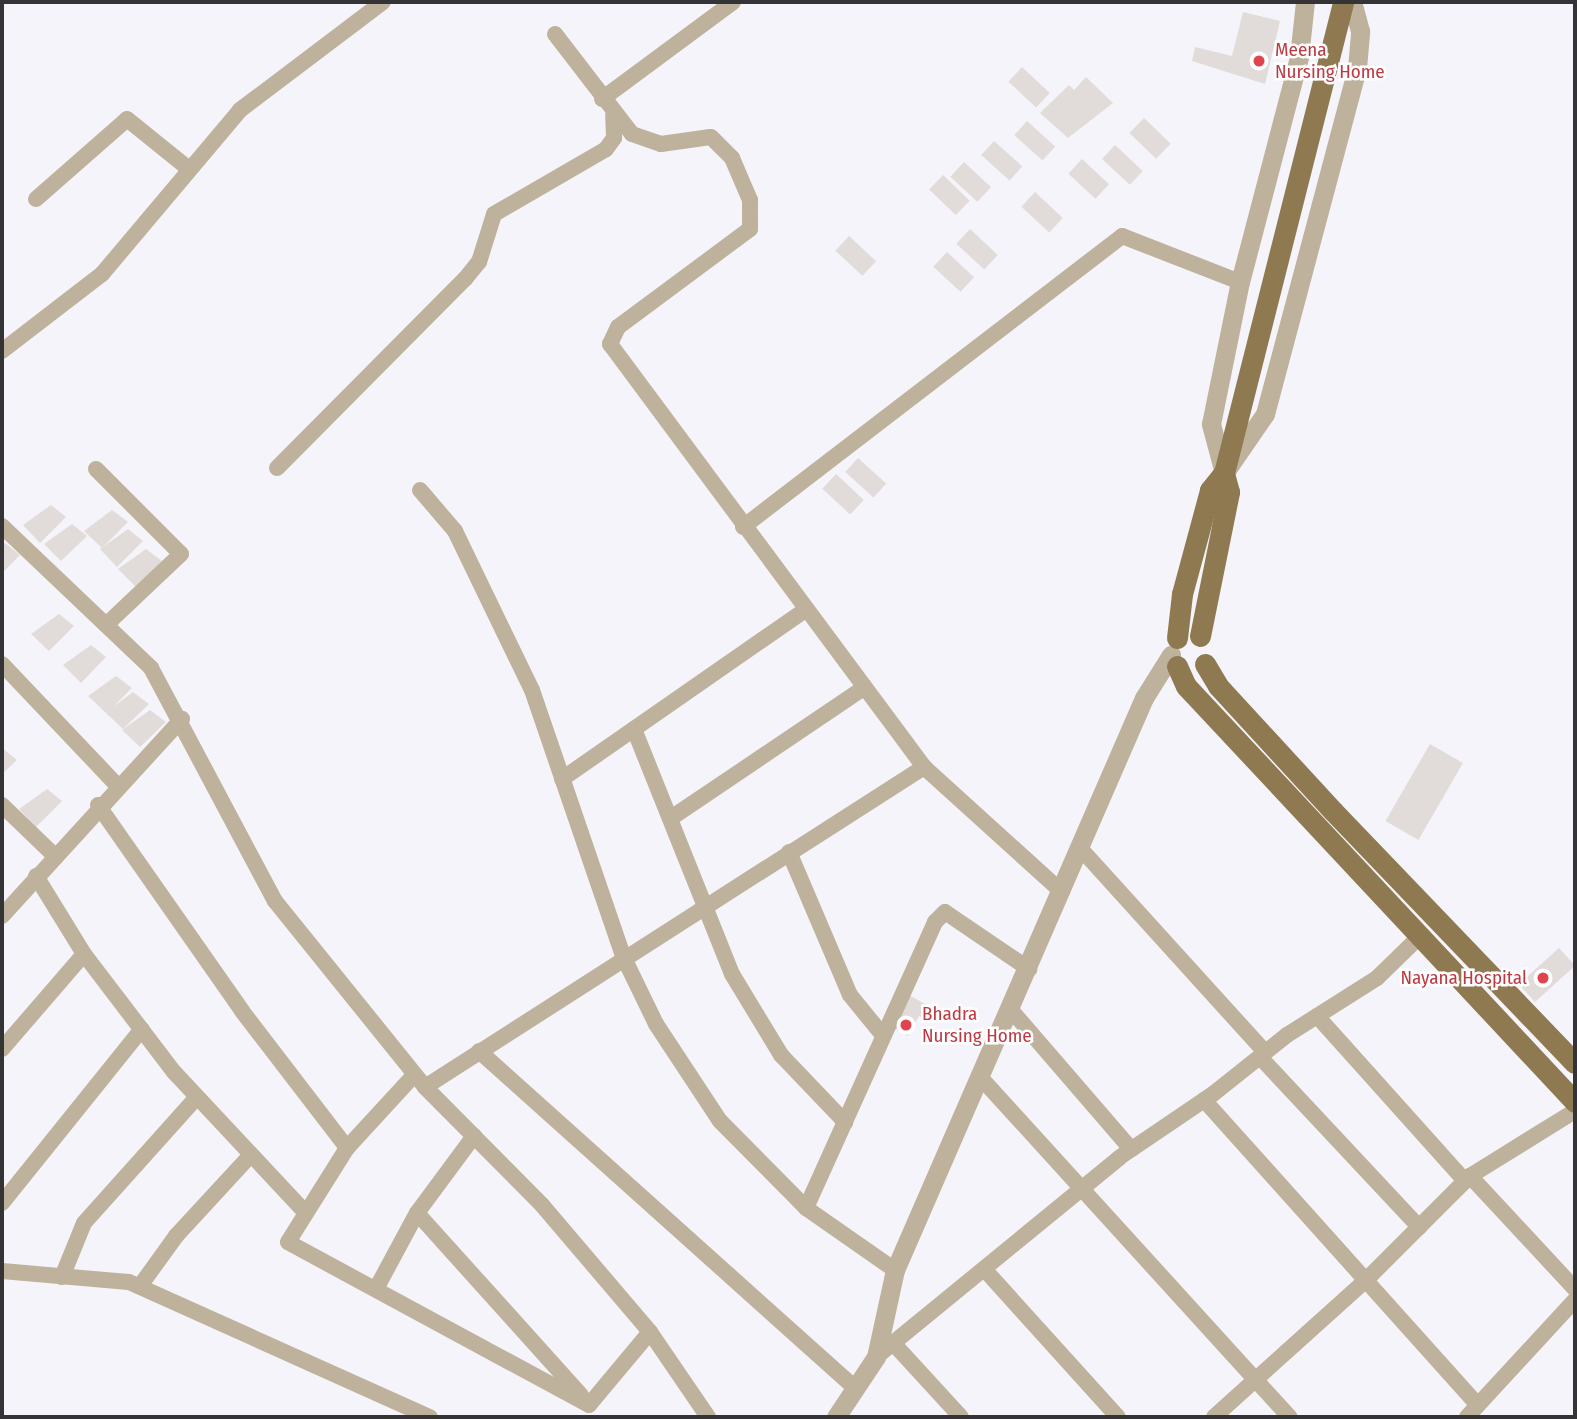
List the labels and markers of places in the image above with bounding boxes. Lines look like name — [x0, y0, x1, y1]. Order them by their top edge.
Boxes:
place label: Meena Nursing Home — [1275, 39, 1385, 83]
marker: Meena Nursing Home — [1249, 51, 1269, 71]
place label: Nayana Hospital — [1400, 967, 1527, 989]
marker: Nayana Hospital — [1533, 968, 1553, 988]
place label: Bhadra Nursing Home — [922, 1003, 1032, 1047]
marker: Bhadra Nursing Home — [896, 1015, 916, 1035]

